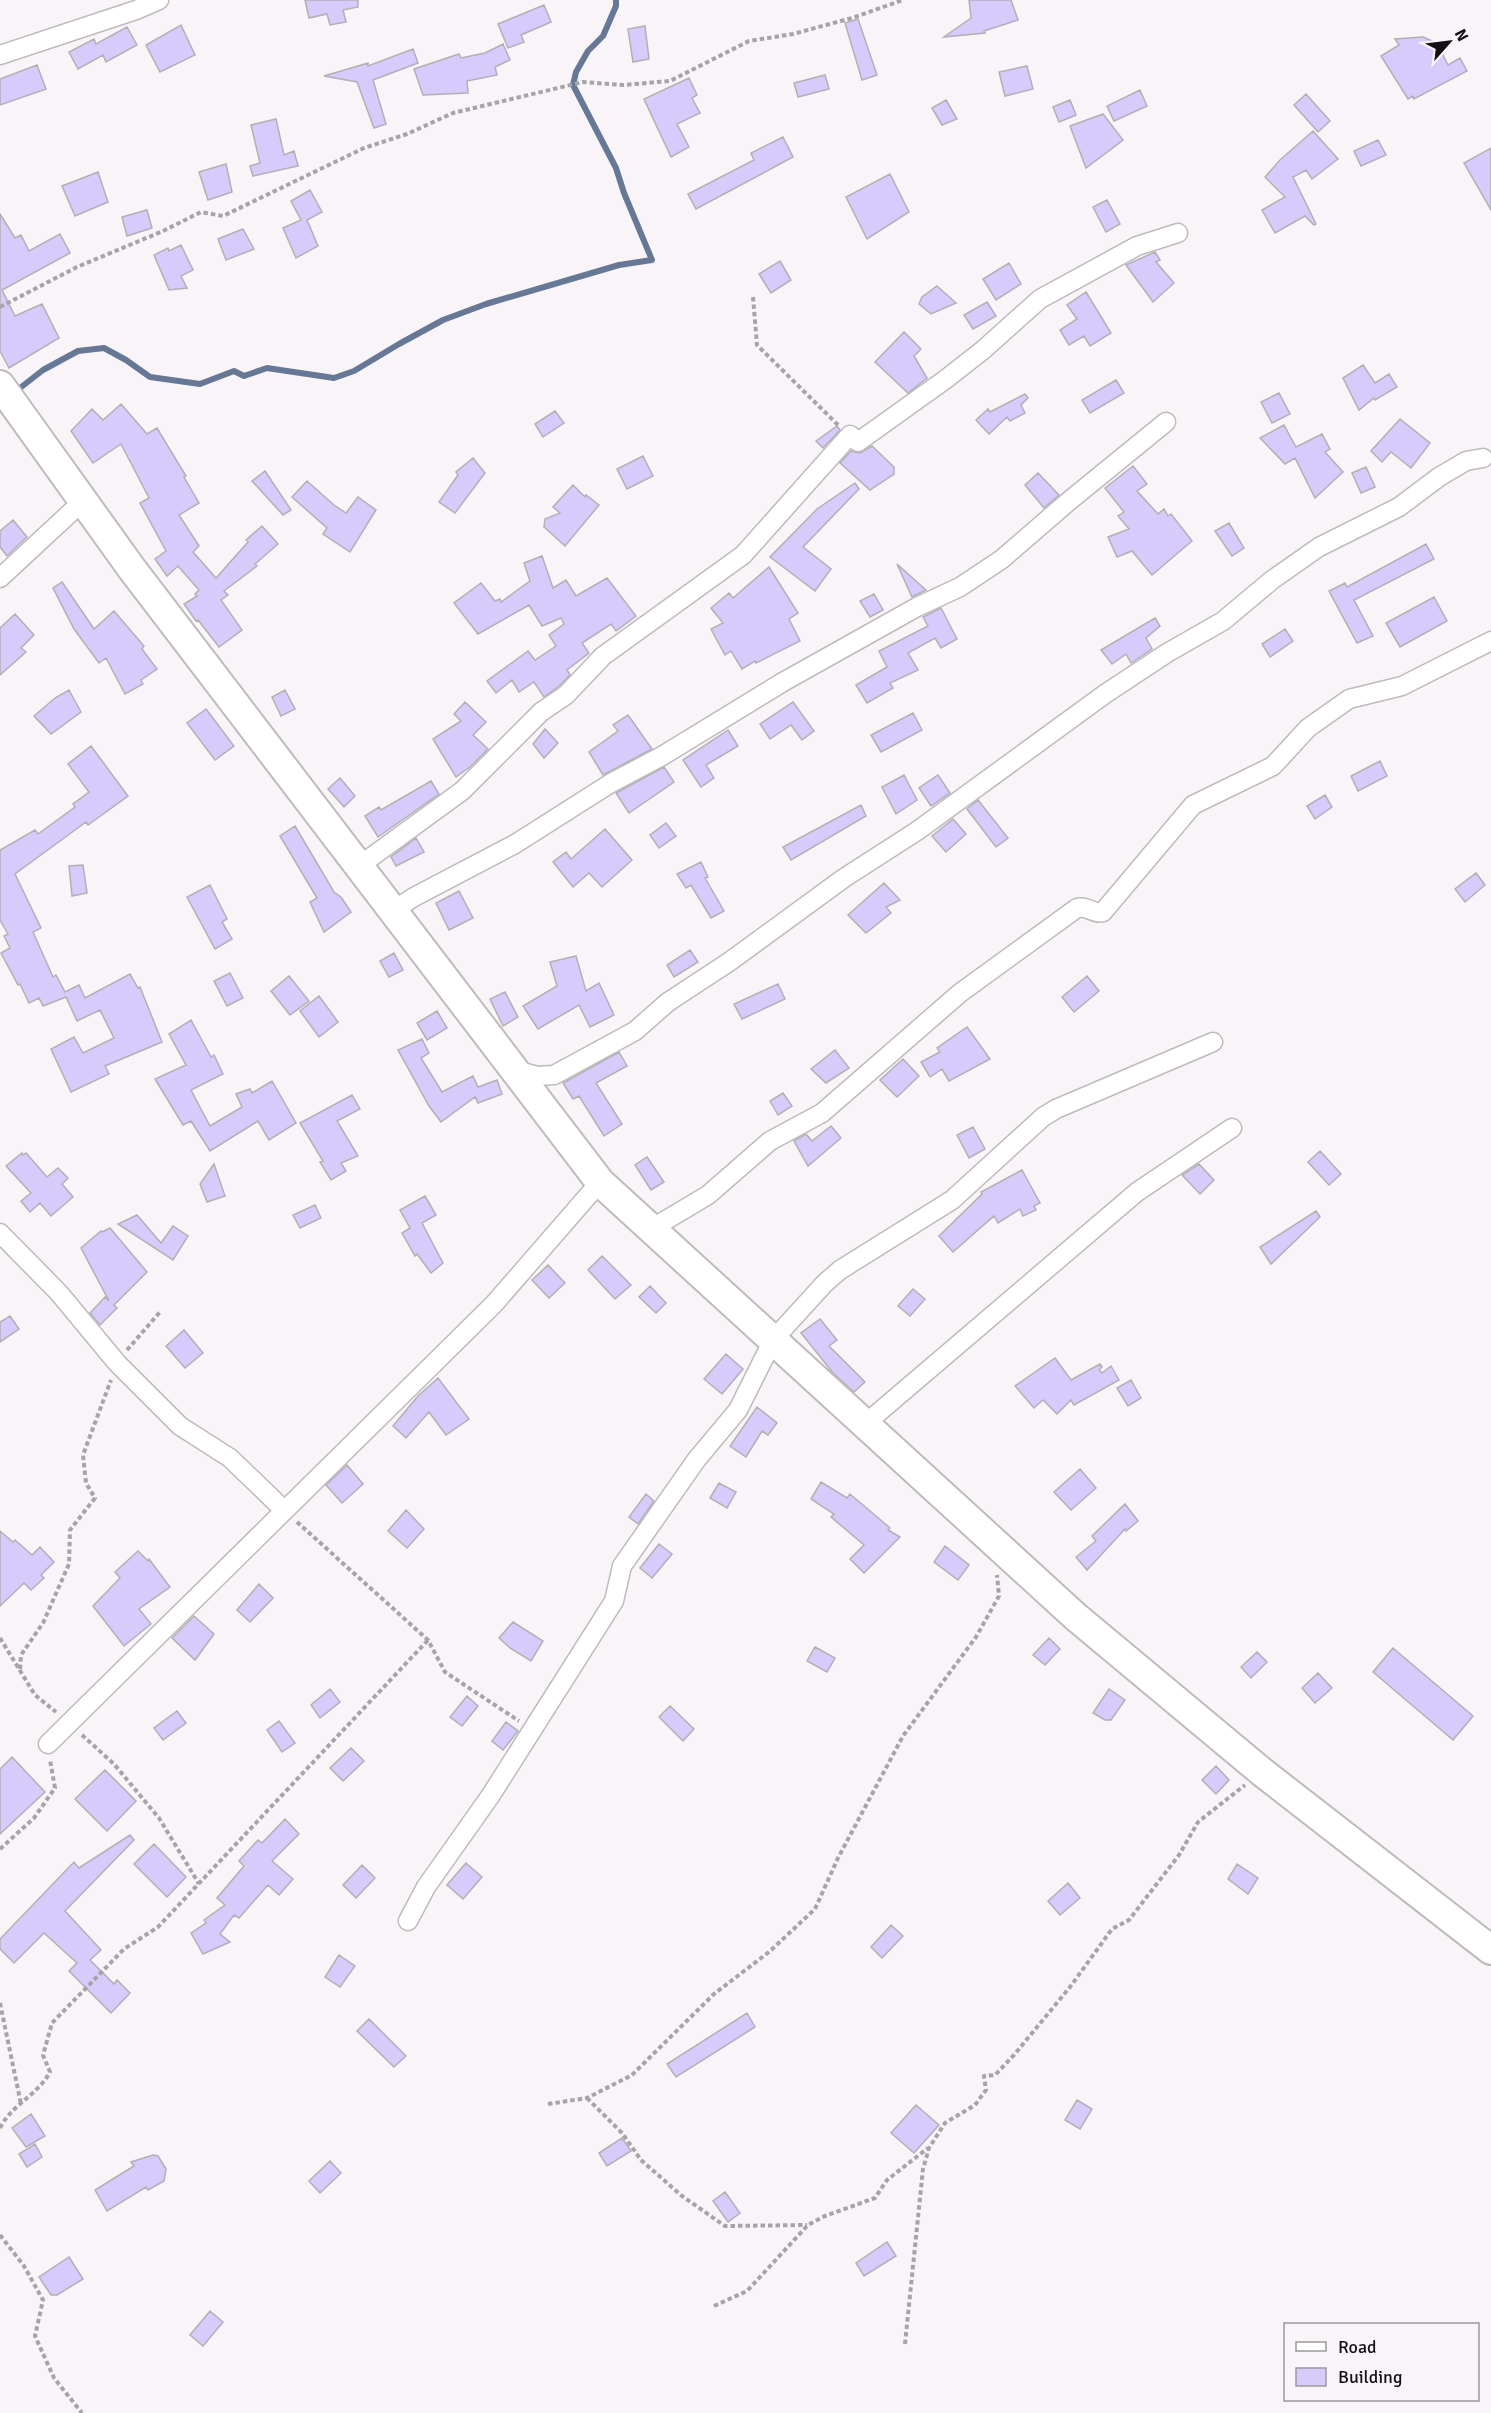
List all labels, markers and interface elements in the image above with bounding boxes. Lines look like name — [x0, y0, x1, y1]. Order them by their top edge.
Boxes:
north arrow — [1419, 12, 1479, 72]
text: N — [1450, 26, 1473, 45]
legend — [1284, 2323, 1479, 2401]
text: Road — [1338, 2336, 1377, 2358]
text: Building — [1338, 2366, 1402, 2388]

